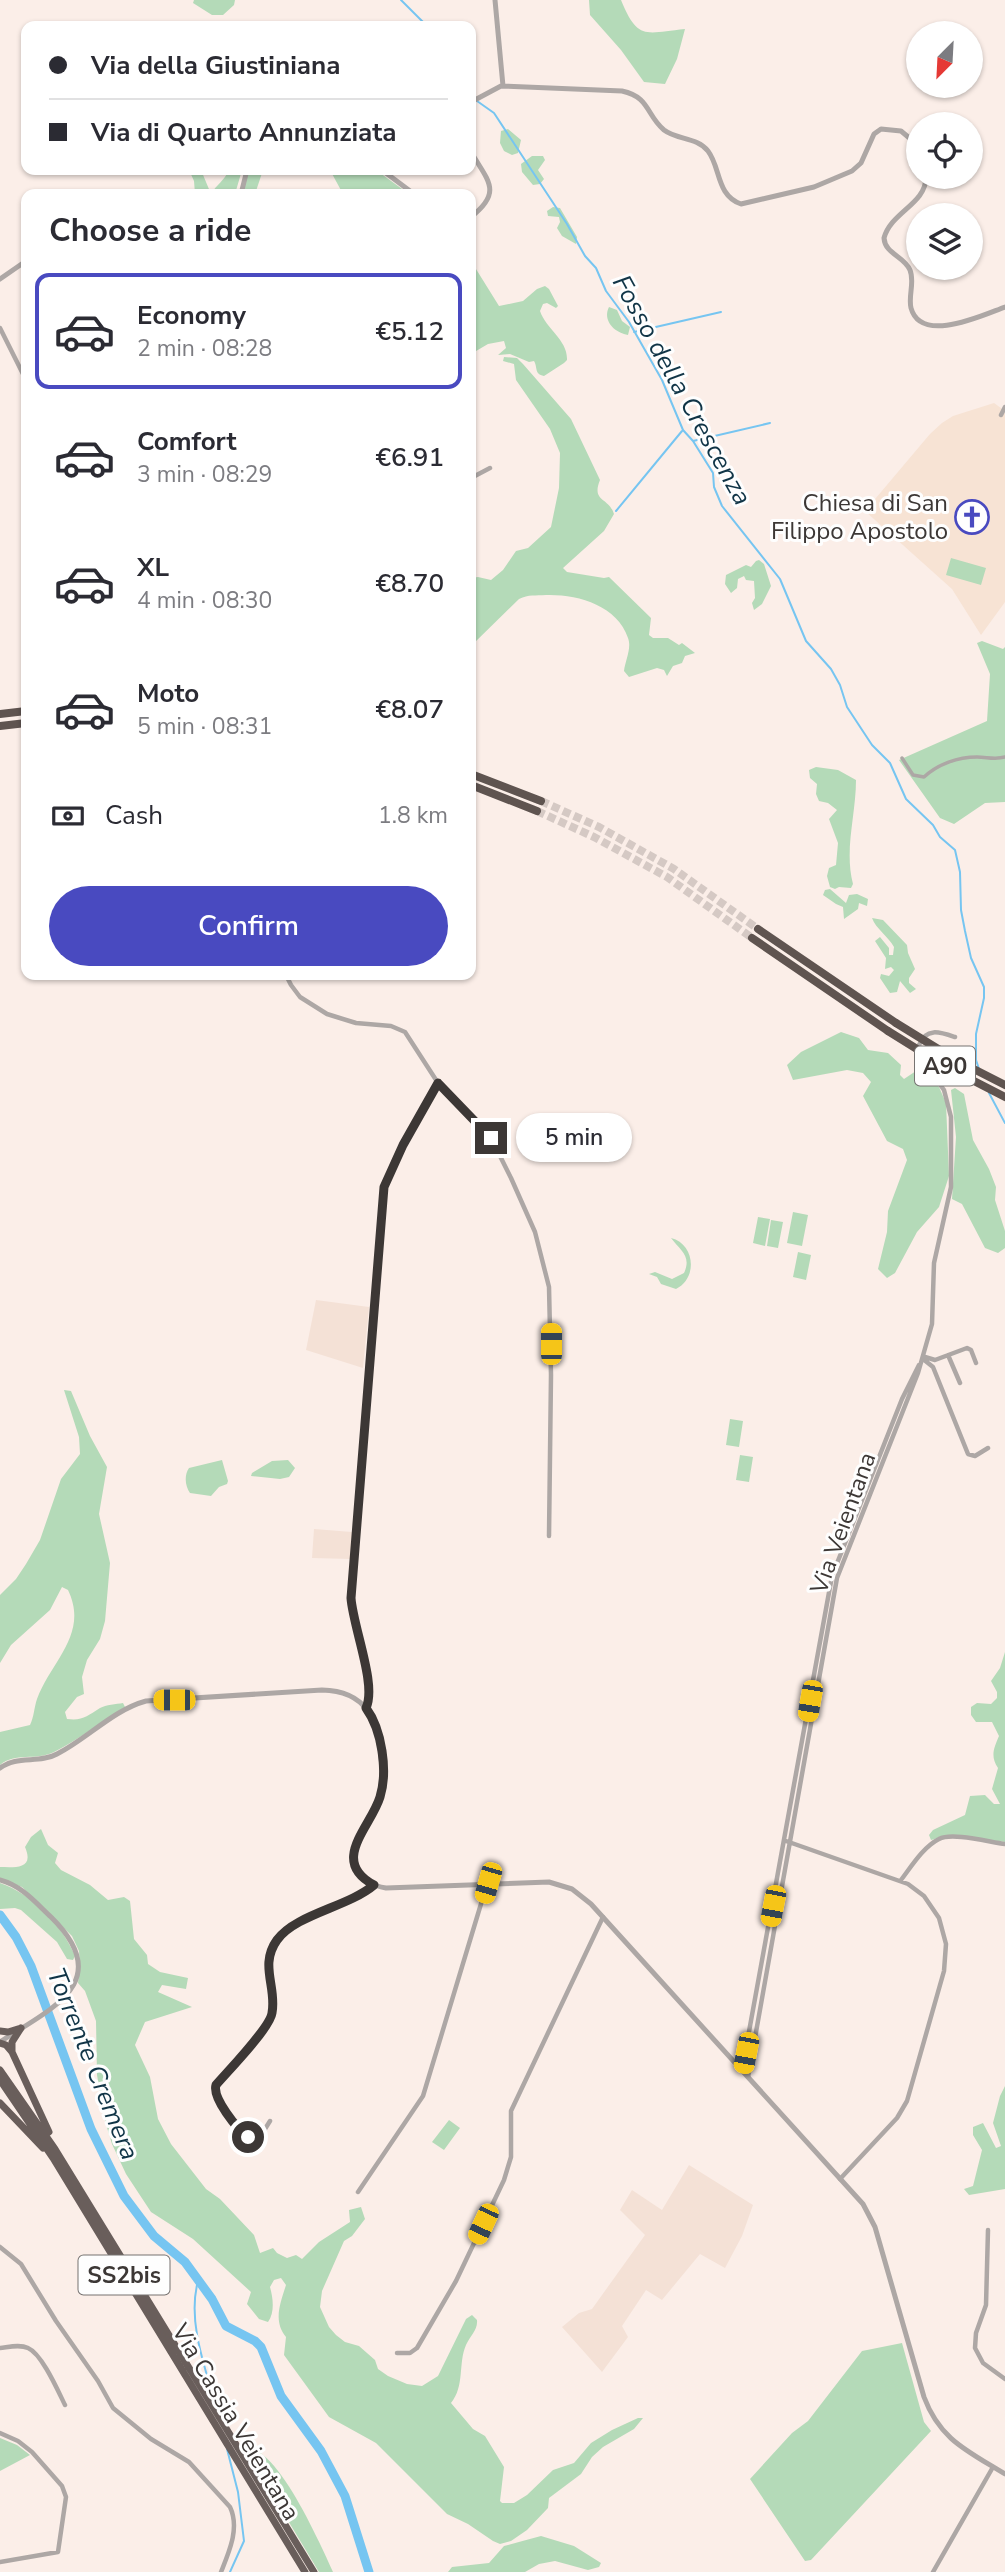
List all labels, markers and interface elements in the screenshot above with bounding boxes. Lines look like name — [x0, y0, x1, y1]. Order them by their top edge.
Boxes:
north arrow — [906, 21, 984, 98]
map controls — [906, 21, 983, 280]
text: Via della Giustiniana — [91, 48, 340, 83]
button: locate — [906, 112, 983, 189]
text: Via di Quarto Annunziata — [91, 115, 397, 150]
button: layers — [906, 203, 983, 280]
text: Choose a ride — [49, 209, 251, 252]
water label: Fosso della Crescenza — [604, 269, 760, 511]
text: Economy — [137, 298, 246, 333]
icon: car — [53, 300, 116, 363]
text: €5.12 — [375, 314, 444, 349]
text: 2 min · 08:28 — [137, 333, 272, 364]
text: Comfort — [137, 424, 237, 459]
icon: car — [53, 426, 116, 489]
text: €6.91 — [375, 440, 444, 475]
text: 3 min · 08:29 — [137, 459, 272, 490]
place label: Chiesa di San Filippo Apostolo — [771, 487, 948, 547]
church icon: Chiesa di San Filippo Apostolo — [953, 498, 991, 536]
text: XL — [137, 550, 169, 585]
icon: car — [53, 552, 116, 615]
text: €8.70 — [375, 566, 444, 601]
text: 4 min · 08:30 — [137, 585, 272, 616]
text: Moto — [137, 676, 199, 711]
icon: car — [53, 678, 116, 741]
text: €8.07 — [375, 692, 444, 727]
text: 5 min · 08:31 — [137, 711, 272, 742]
icon: cash — [49, 797, 87, 835]
text: Cash — [105, 798, 163, 833]
text: 1.8 km — [378, 800, 448, 831]
button: Confirm — [49, 886, 448, 966]
road number: A90 — [915, 1046, 975, 1086]
callout: 5 min — [516, 1114, 631, 1162]
route end — [475, 1122, 507, 1154]
text: 5 min — [545, 1122, 603, 1153]
car — [541, 1323, 562, 1365]
street label: Via Veientana — [802, 1448, 883, 1599]
car — [797, 1678, 824, 1724]
car — [154, 1690, 196, 1711]
car — [473, 1860, 504, 1906]
car — [759, 1883, 788, 1929]
water label: Torrente Cremera — [39, 1963, 147, 2165]
car — [732, 2030, 761, 2076]
route start — [232, 2121, 264, 2153]
car — [465, 2201, 502, 2247]
road number: SS2bis — [78, 2256, 170, 2294]
street label: Via Cassia Veientana — [164, 2317, 307, 2526]

